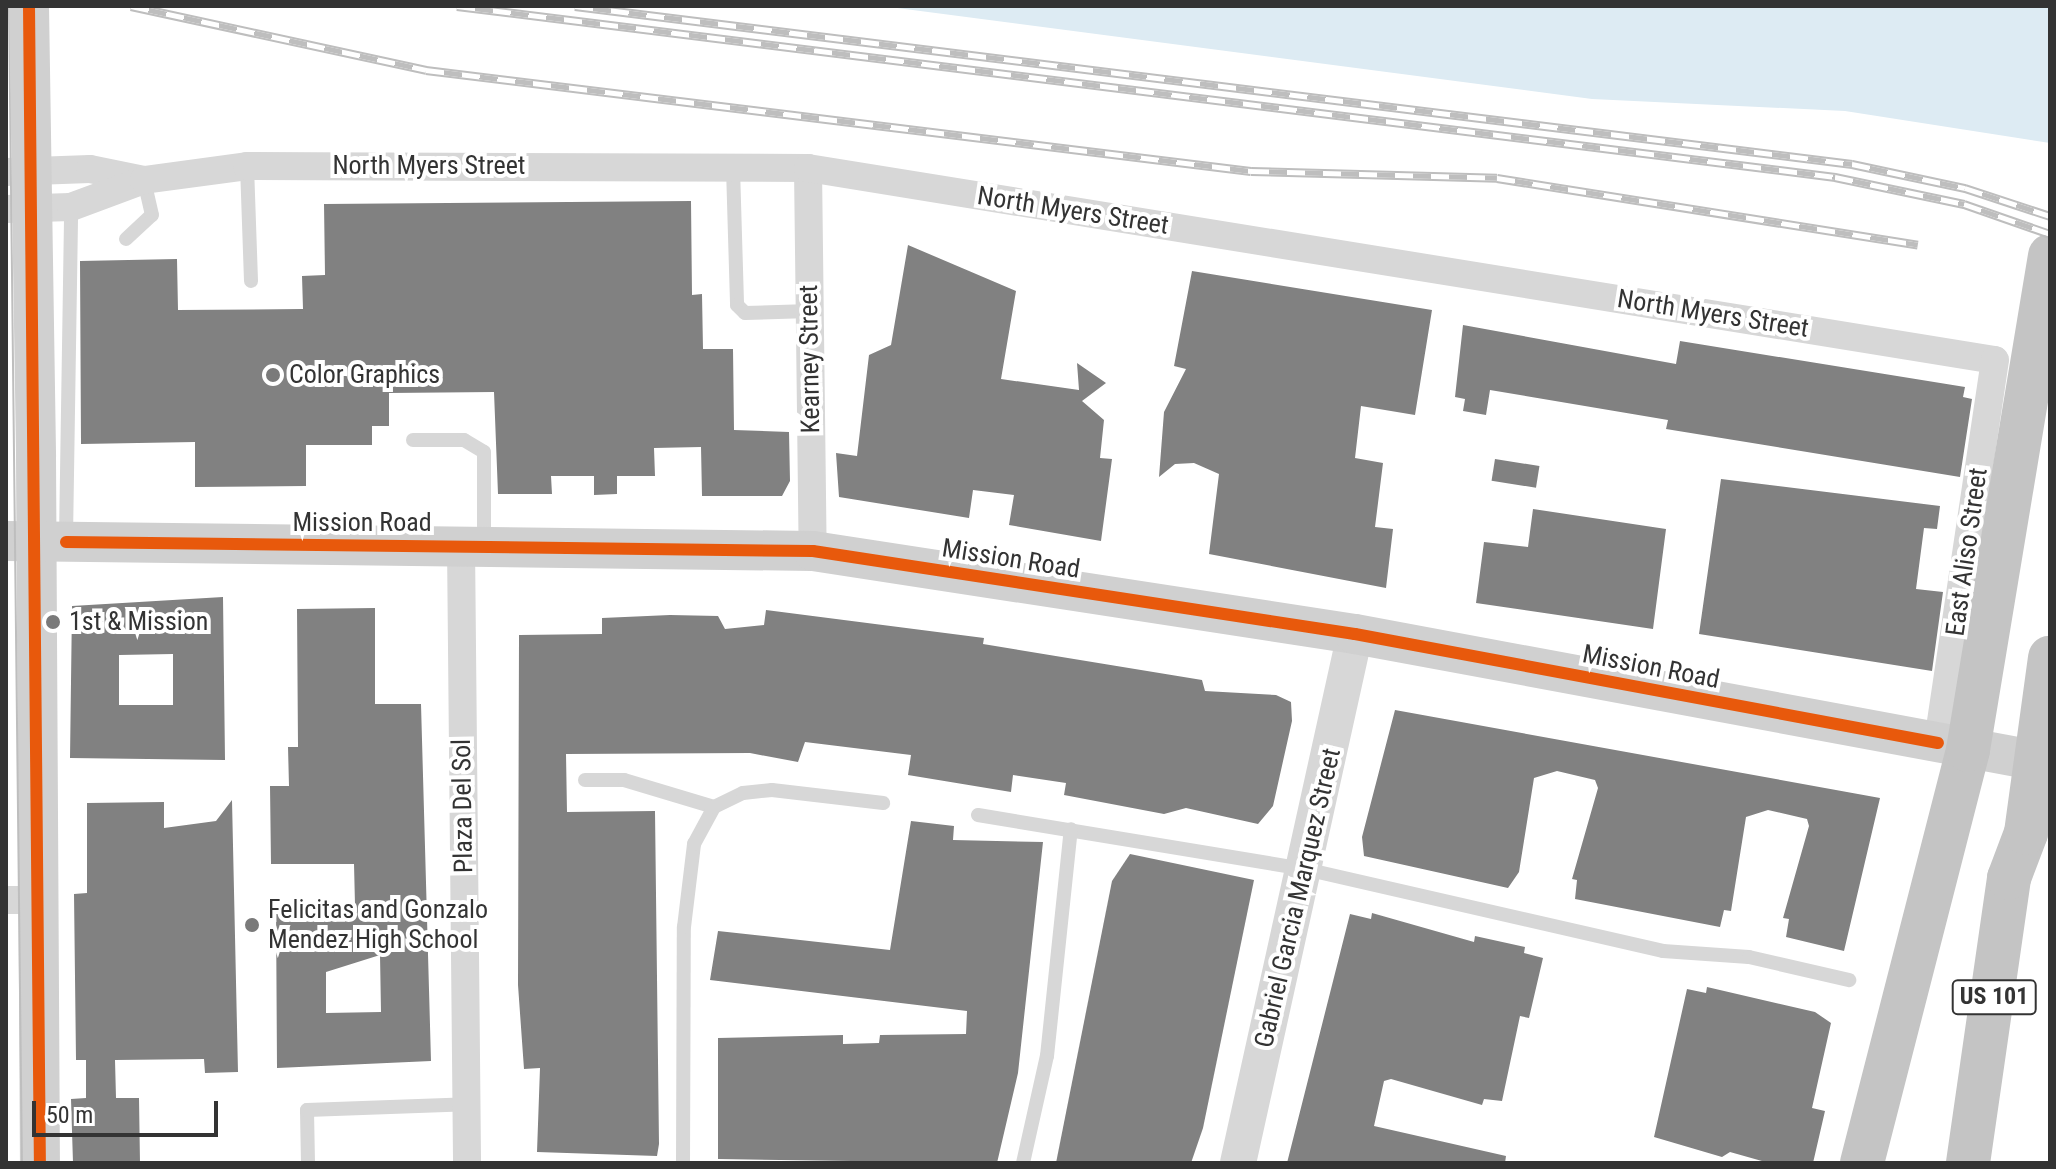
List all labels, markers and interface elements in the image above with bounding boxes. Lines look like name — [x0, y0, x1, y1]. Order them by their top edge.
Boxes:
street label: North Myers Street — [332, 150, 526, 182]
street label: North Myers Street — [975, 180, 1171, 242]
street label: North Myers Street — [1615, 283, 1811, 345]
street label: Kearney Street — [793, 284, 827, 434]
place label: Color Graphics — [289, 359, 440, 391]
marker: Color Graphics — [264, 366, 282, 384]
street label: East Aliso Street — [1940, 466, 1994, 638]
street label: Mission Road — [292, 507, 432, 539]
street label: Mission Road — [940, 533, 1082, 585]
place label: 1st & Mission — [69, 606, 208, 638]
marker: 1st & Mission — [44, 613, 62, 631]
street label: Mission Road — [1580, 638, 1722, 696]
street label: Plaza Del Sol — [446, 739, 480, 873]
street label: Gabriel Garcia Marquez Street — [1248, 745, 1348, 1051]
place label: Felicitas and Gonzalo Mendez High School — [268, 894, 488, 956]
marker: Felicitas and Gonzalo Mendez High School — [243, 916, 261, 934]
road number: US 101 — [1950, 977, 2038, 1017]
scale bar — [36, 1085, 222, 1135]
text: 50 m — [46, 1101, 93, 1129]

